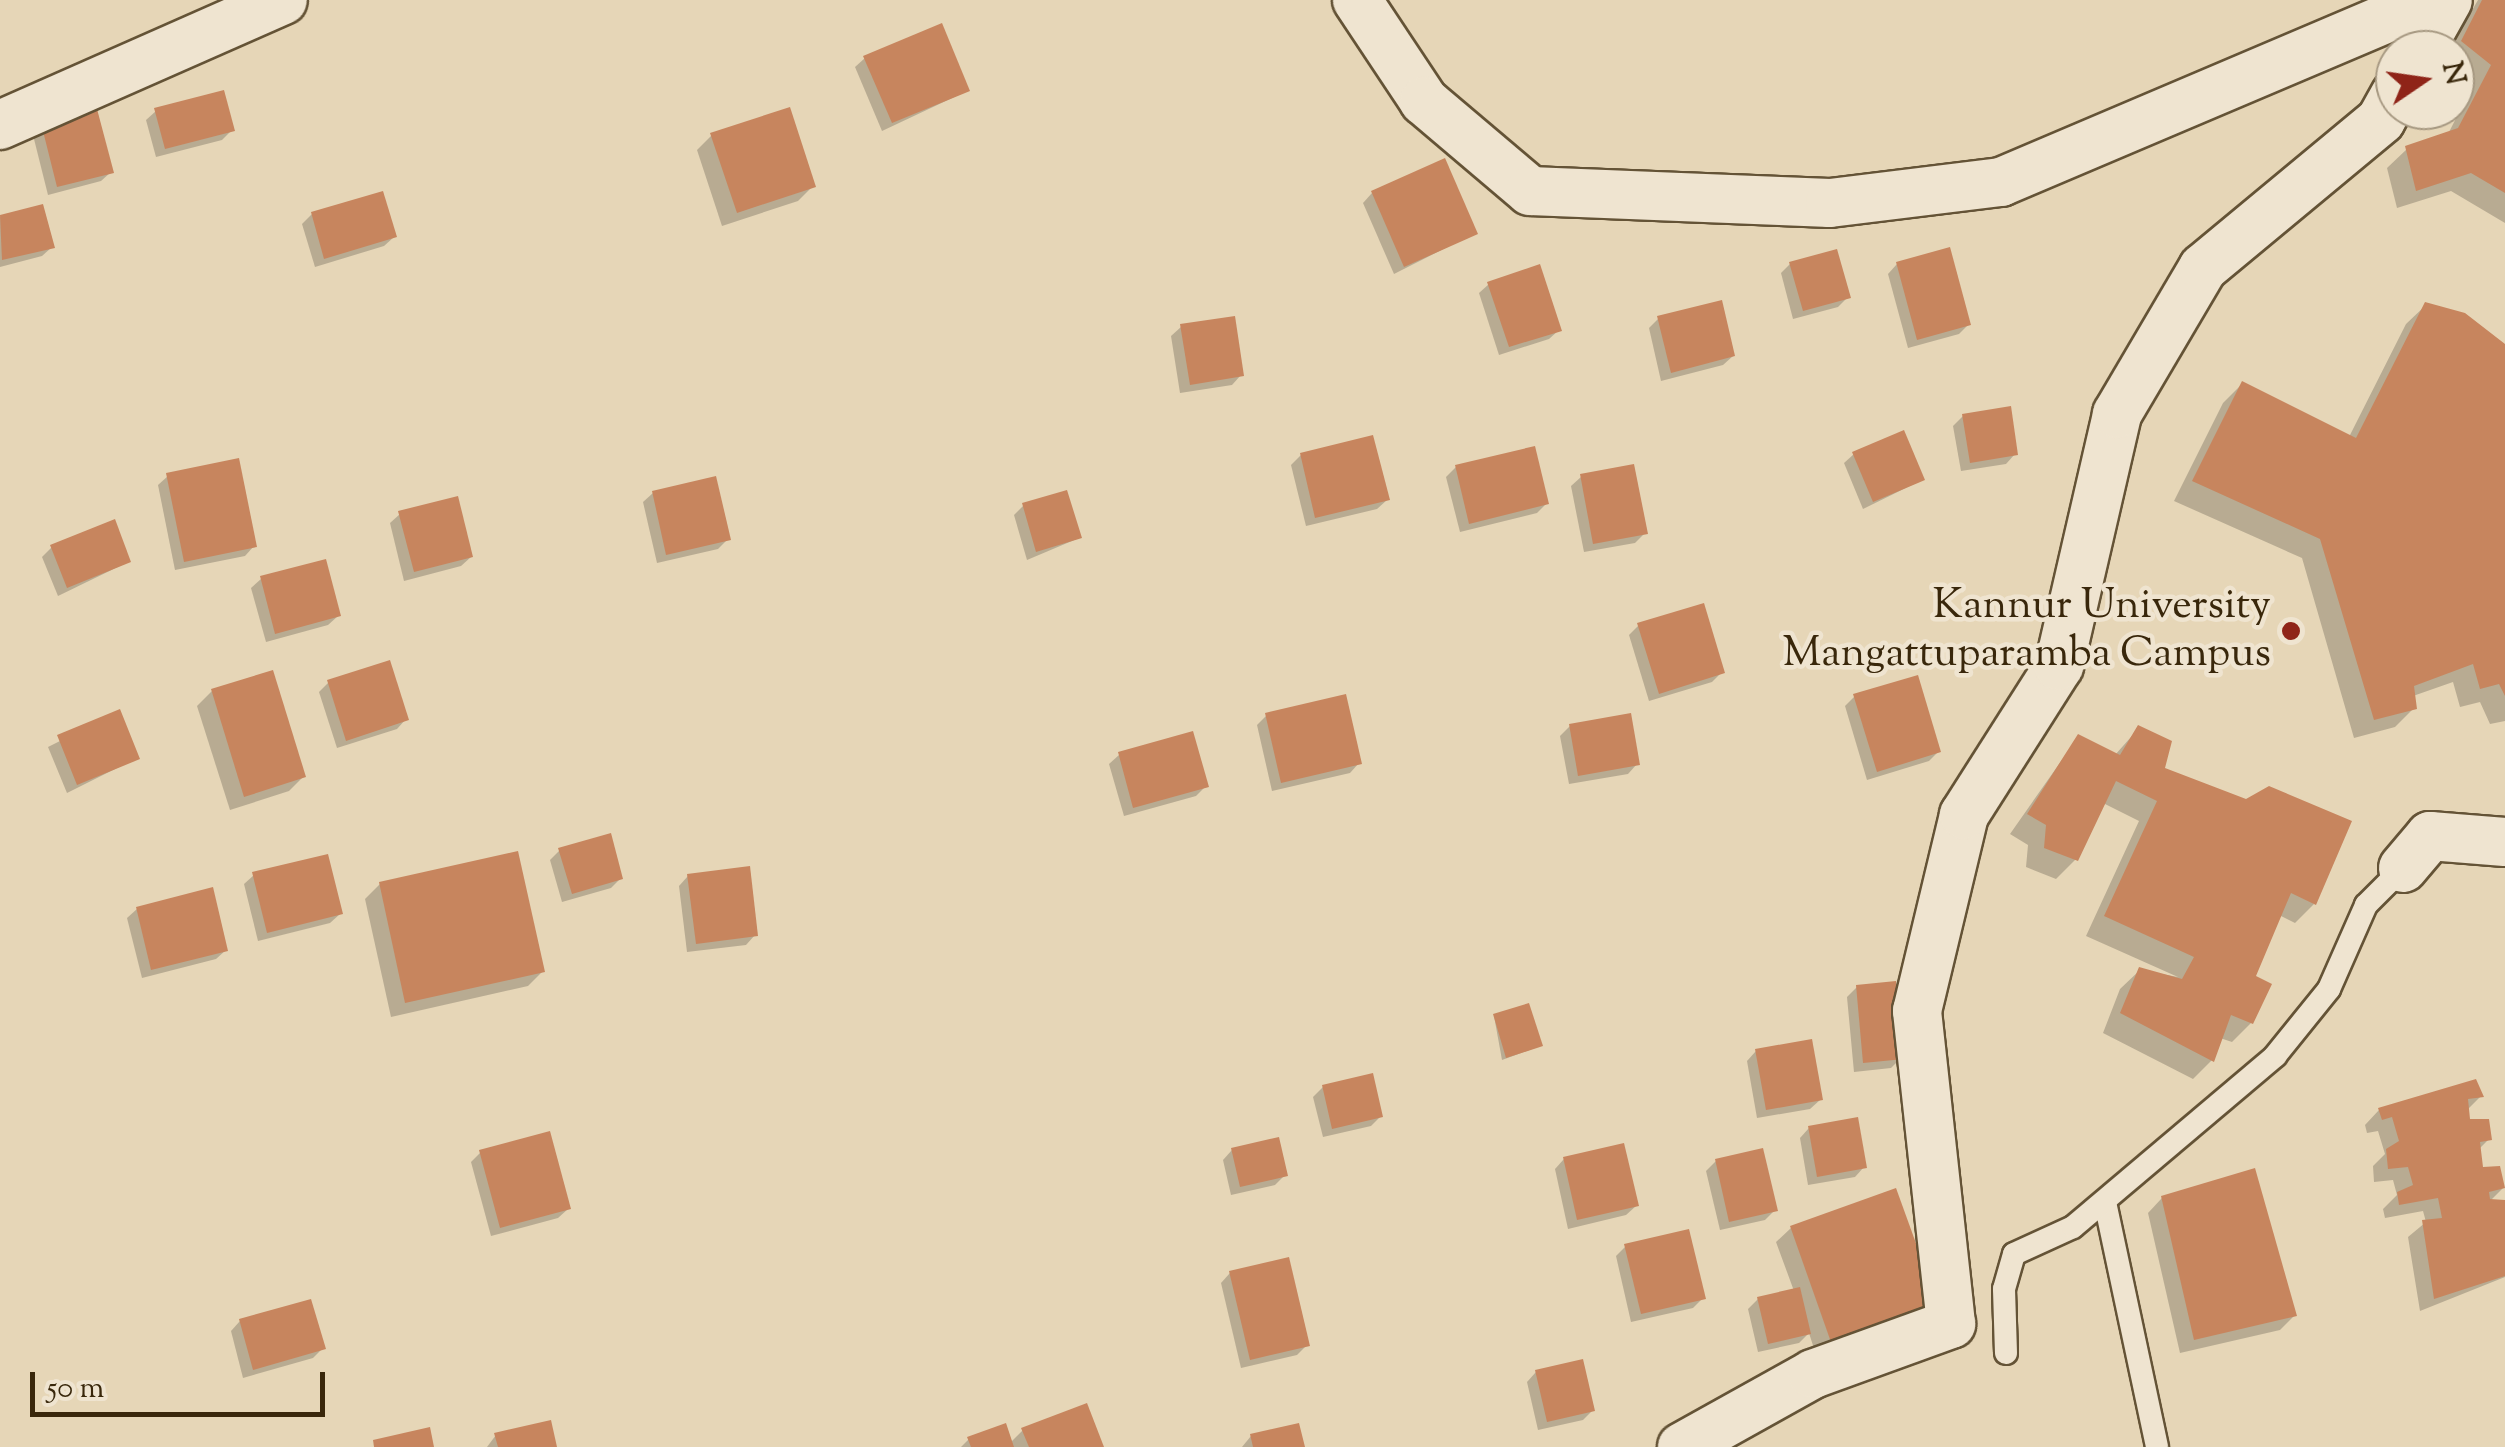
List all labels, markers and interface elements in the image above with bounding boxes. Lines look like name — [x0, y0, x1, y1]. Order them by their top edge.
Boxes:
north arrow — [2375, 30, 2475, 130]
text: N — [2430, 58, 2474, 89]
place label: Kannur University Mangattuparamba Campus — [1783, 582, 2271, 680]
marker: Kannur University Mangattuparamba Campus — [2280, 620, 2302, 642]
scale bar — [35, 1352, 330, 1414]
text: 50 m — [47, 1368, 104, 1411]

